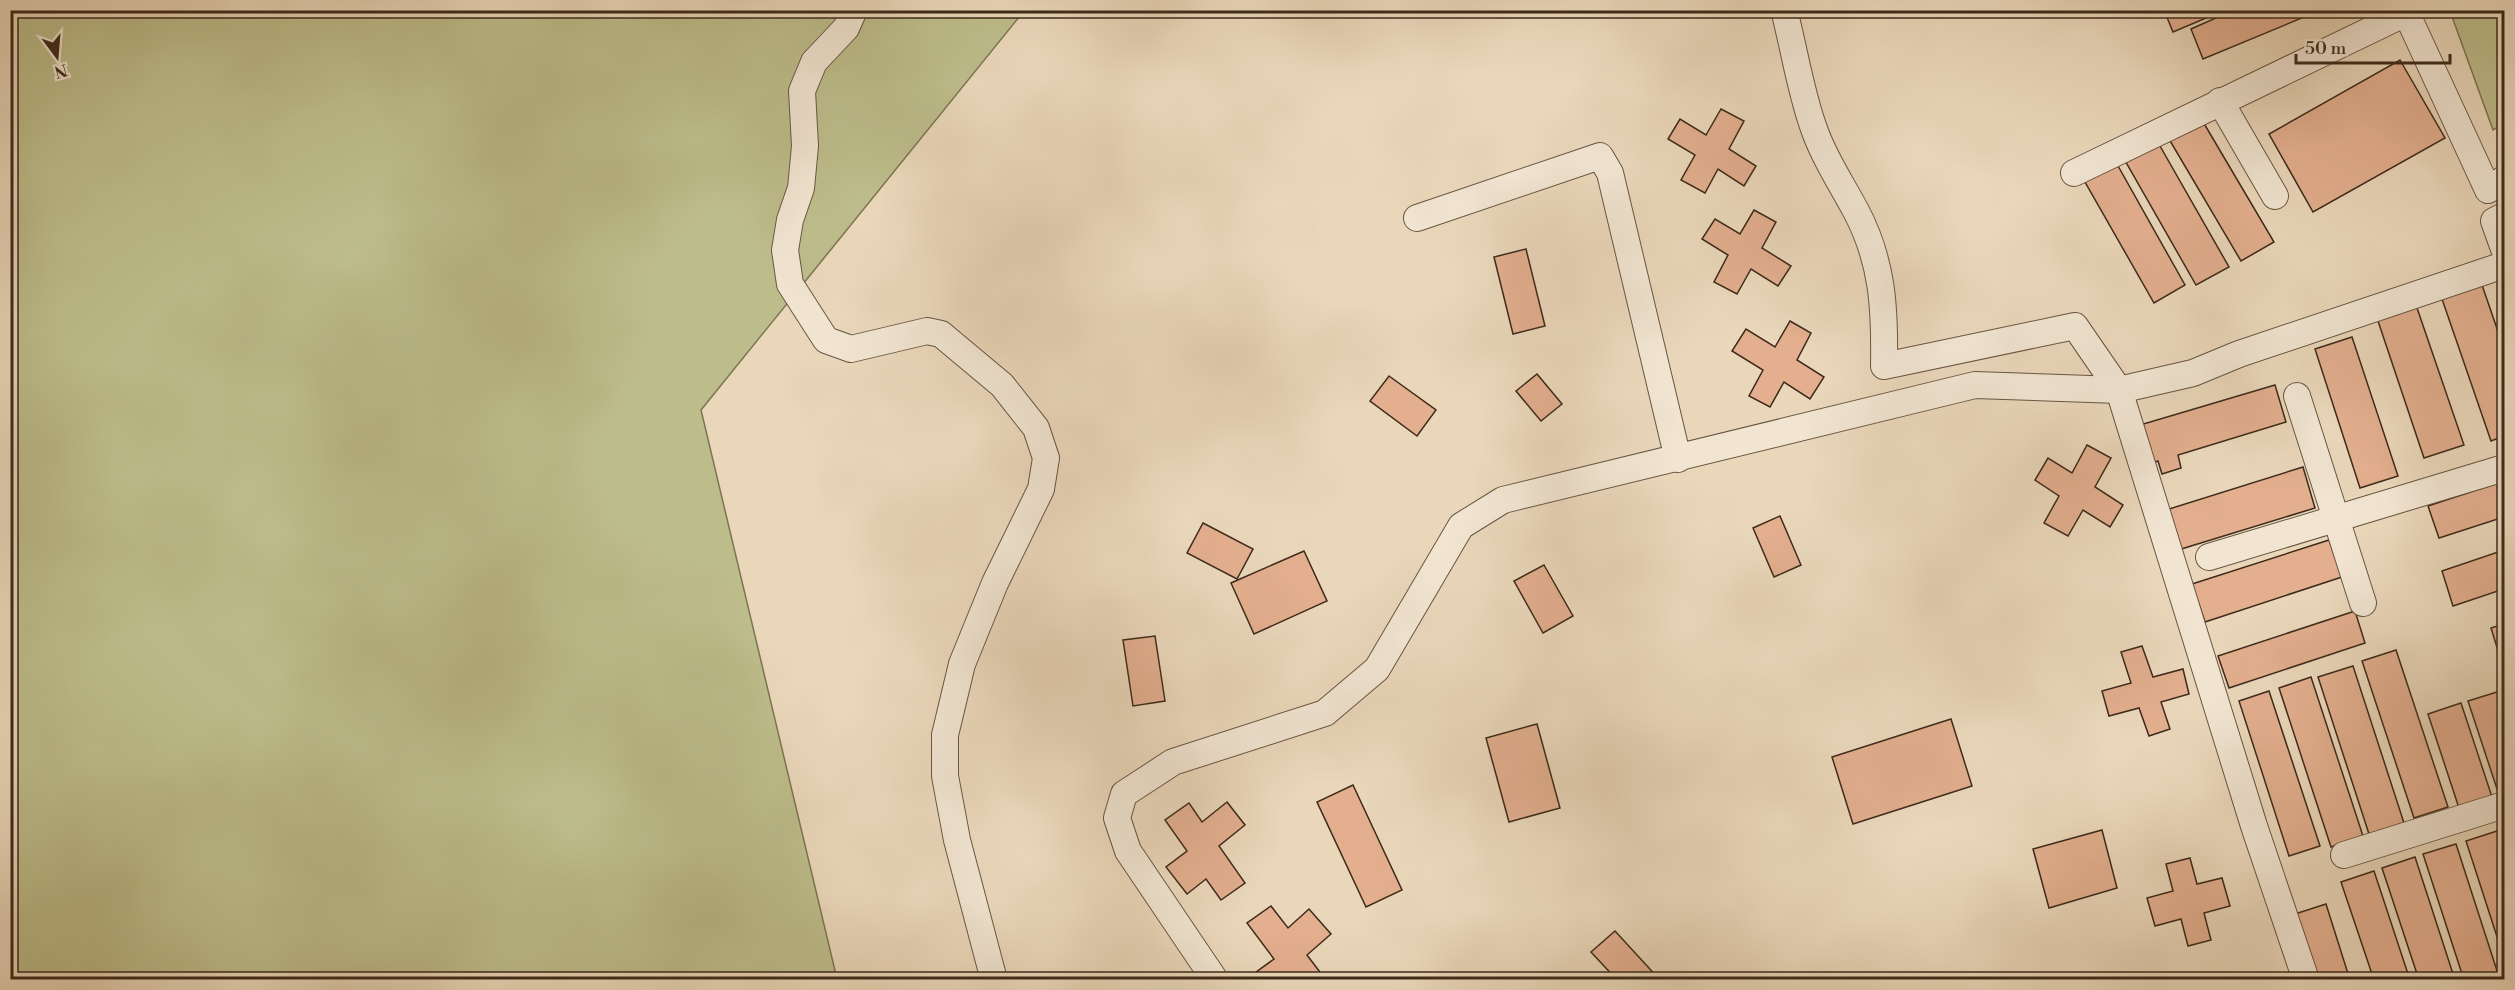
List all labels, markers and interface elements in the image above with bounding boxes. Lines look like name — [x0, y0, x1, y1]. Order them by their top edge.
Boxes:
north arrow — [27, 27, 87, 87]
scale bar — [2296, 27, 2450, 65]
text: 50 m — [2305, 37, 2347, 60]
text: N — [52, 59, 70, 82]

